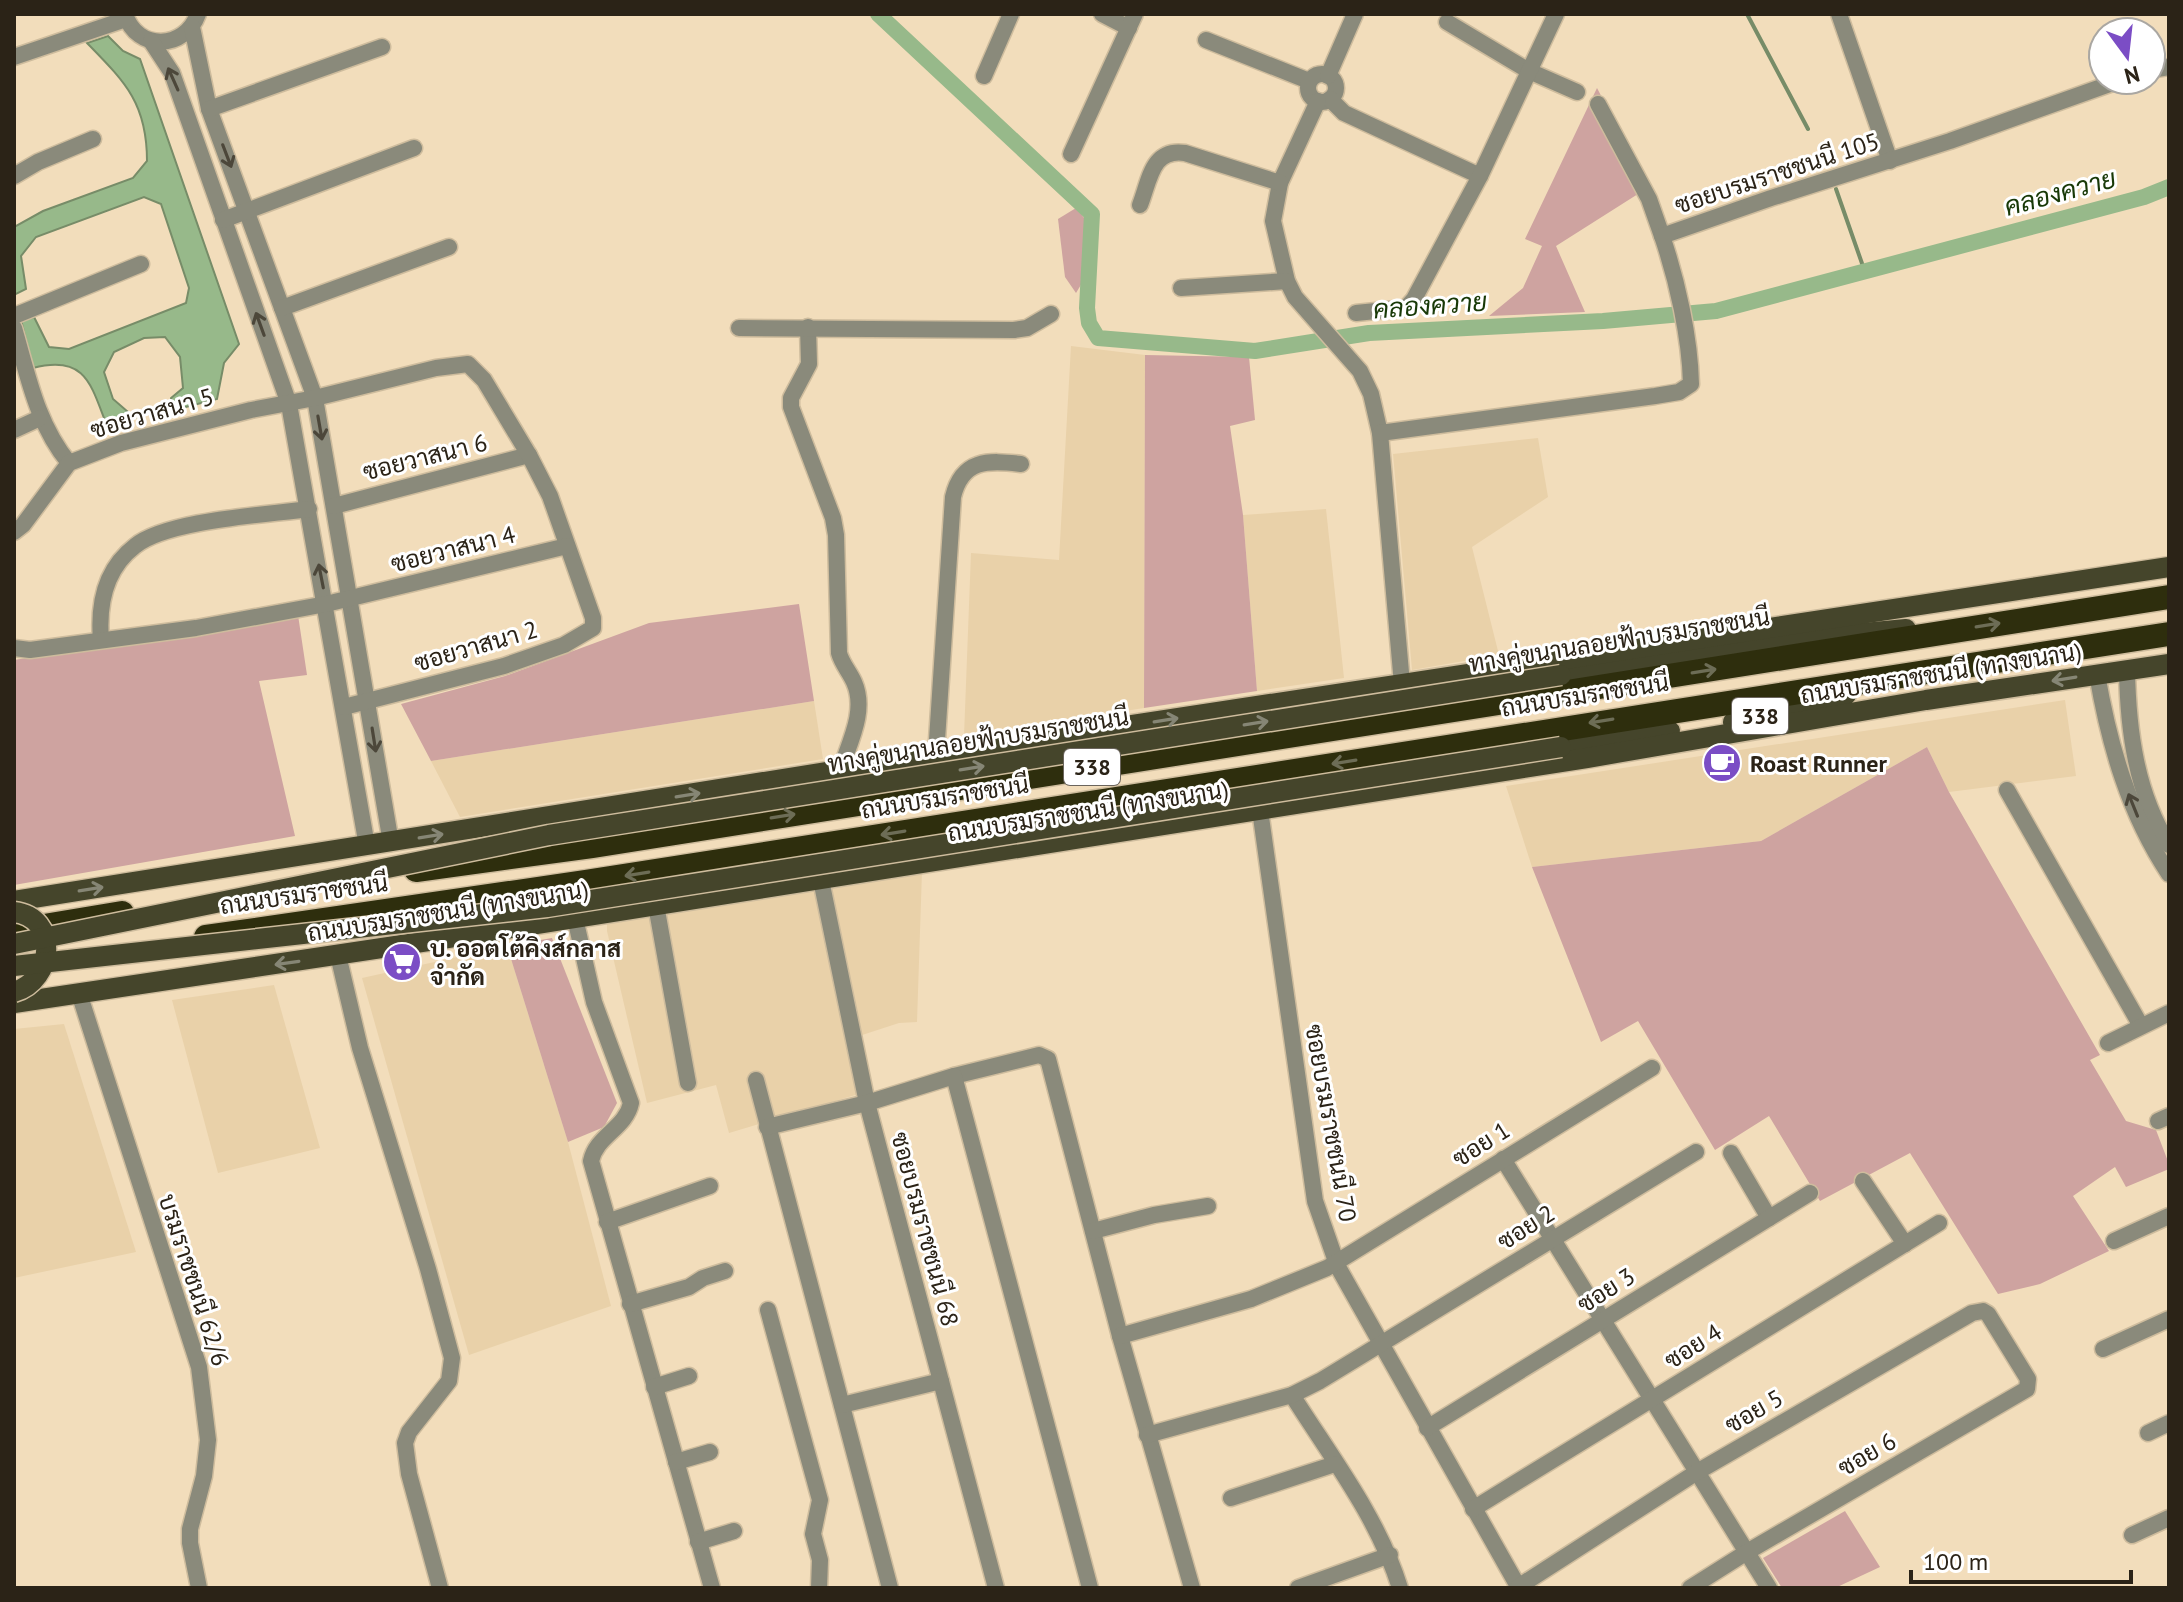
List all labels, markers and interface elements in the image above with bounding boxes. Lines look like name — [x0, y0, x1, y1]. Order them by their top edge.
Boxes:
north arrow — [2087, 16, 2167, 96]
text: N — [2122, 60, 2143, 91]
one-way arrow — [165, 67, 180, 92]
street label: ซอยบรมราชชนนี 105 — [1671, 125, 1883, 221]
one-way arrow — [221, 143, 235, 168]
water label: คลองควาย — [2001, 161, 2120, 223]
water label: คลองควาย — [1372, 285, 1488, 325]
one-way arrow — [252, 312, 266, 337]
street label: ซอยวาสนา 5 — [87, 381, 217, 445]
one-way arrow — [314, 415, 329, 440]
street label: ซอยวาสนา 6 — [360, 427, 490, 487]
street label: ซอยวาสนา 4 — [388, 519, 518, 579]
one-way arrow — [313, 564, 328, 589]
street label: ทางคู่ขนานลอยฟ้าบรมราชชนนี — [1466, 601, 1772, 681]
street label: ซอยวาสนา 2 — [411, 614, 541, 678]
one-way arrow — [1975, 616, 2001, 631]
street label: ถนนบรมราชชนนี (ทางขนาน) — [1798, 635, 2084, 711]
one-way arrow — [1691, 662, 1716, 677]
street label: ถนนบรมราชชนนี — [1499, 666, 1671, 724]
one-way arrow — [2052, 672, 2077, 687]
road number: 338 — [1732, 698, 1788, 734]
street label: ทางคู่ขนานลอยฟ้าบรมราชชนนี — [825, 701, 1131, 781]
one-way arrow — [1153, 712, 1178, 727]
one-way arrow — [1588, 714, 1614, 729]
one-way arrow — [1243, 715, 1268, 730]
one-way arrow — [368, 726, 383, 752]
cafe icon: Roast Runner — [1701, 742, 1743, 784]
place label: Roast Runner — [1750, 748, 1887, 779]
road number: 338 — [1064, 749, 1120, 785]
one-way arrow — [1332, 755, 1357, 770]
one-way arrow — [959, 760, 984, 775]
street label: ถนนบรมราชชนนี — [859, 768, 1031, 826]
street label: ถนนบรมราชชนนี (ทางขนาน) — [945, 773, 1231, 849]
one-way arrow — [675, 787, 700, 802]
one-way arrow — [2125, 793, 2140, 818]
one-way arrow — [770, 808, 796, 823]
one-way arrow — [881, 826, 907, 841]
one-way arrow — [418, 828, 443, 843]
street label: ถนนบรมราชชนนี — [218, 867, 390, 921]
one-way arrow — [624, 867, 650, 882]
street label: ถนนบรมราชชนนี (ทางขนาน) — [305, 873, 591, 949]
one-way arrow — [78, 881, 103, 896]
place label: บ. ออตโต้คิงส์กลาส จำกัด — [430, 933, 621, 992]
supermarket icon: บ. ออตโต้คิงส์กลาส จำกัด — [381, 941, 423, 983]
one-way arrow — [275, 956, 300, 971]
street label: ซอยบรมราชชนนี 70 — [1298, 1022, 1364, 1224]
street label: ซอย 1 — [1446, 1114, 1516, 1174]
street label: ซอยบรมราชชนนี 68 — [884, 1128, 966, 1330]
street label: บรมราชชนนี 62/6 — [152, 1190, 236, 1370]
street label: ซอย 2 — [1491, 1197, 1561, 1257]
street label: ซอย 3 — [1571, 1260, 1641, 1320]
street label: ซอย 4 — [1658, 1316, 1728, 1376]
street label: ซอย 5 — [1719, 1382, 1789, 1440]
street label: ซอย 6 — [1832, 1425, 1902, 1483]
scale bar — [1911, 1534, 2131, 1584]
text: 100 m — [1923, 1546, 1988, 1577]

